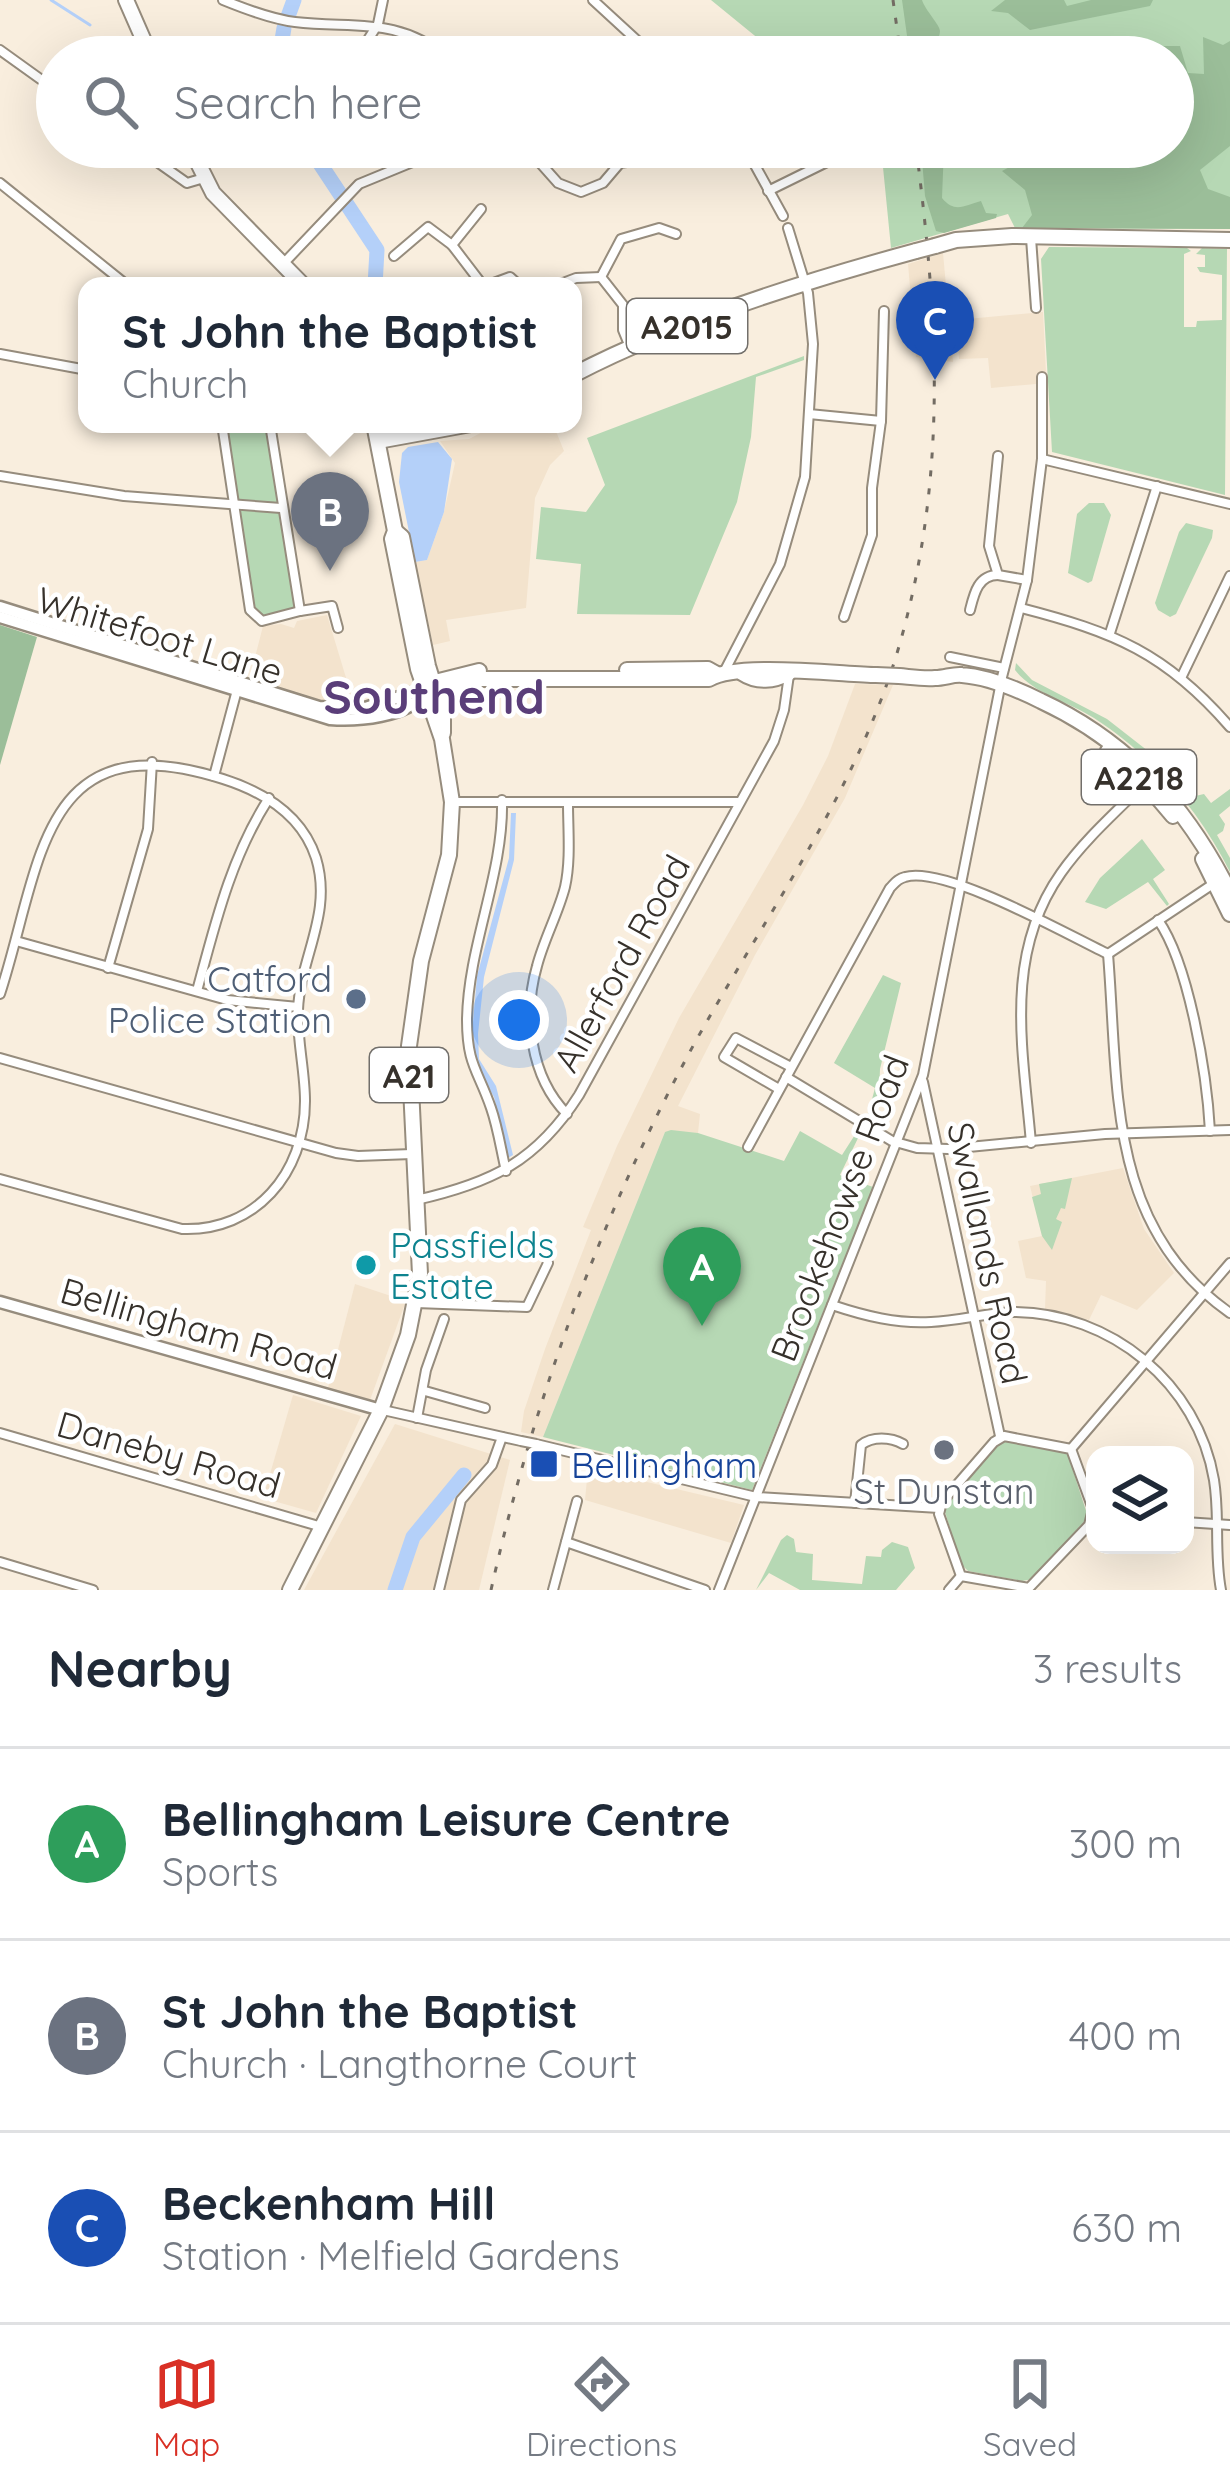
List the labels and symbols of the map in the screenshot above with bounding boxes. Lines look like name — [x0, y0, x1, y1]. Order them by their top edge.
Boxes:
pin: C — [896, 281, 974, 380]
road number: A2015 — [627, 299, 747, 353]
pin: B — [291, 472, 369, 571]
street label: Whitefoot Lane — [32, 576, 288, 694]
district label: Southend — [323, 666, 545, 726]
road number: A2218 — [1082, 750, 1196, 804]
street label: Allerford Road — [543, 847, 699, 1079]
place label: Catford Police Station — [108, 956, 332, 1042]
marker: Catford Police Station — [343, 986, 369, 1012]
your location — [489, 990, 549, 1050]
road number: A21 — [370, 1048, 448, 1102]
street label: Brookehowse Road — [760, 1049, 918, 1367]
street label: Swallands Road — [938, 1118, 1038, 1388]
place label: Passfields Estate — [390, 1222, 554, 1308]
pin: A — [663, 1227, 741, 1326]
marker: Passfields Estate — [353, 1252, 379, 1278]
street label: Bellingham Road — [56, 1267, 342, 1389]
street label: Daneby Road — [52, 1401, 286, 1507]
marker: St Dunstan — [931, 1437, 957, 1463]
place label: Bellingham — [571, 1442, 757, 1487]
marker: Bellingham — [528, 1448, 560, 1480]
place label: St Dunstan — [853, 1468, 1035, 1513]

